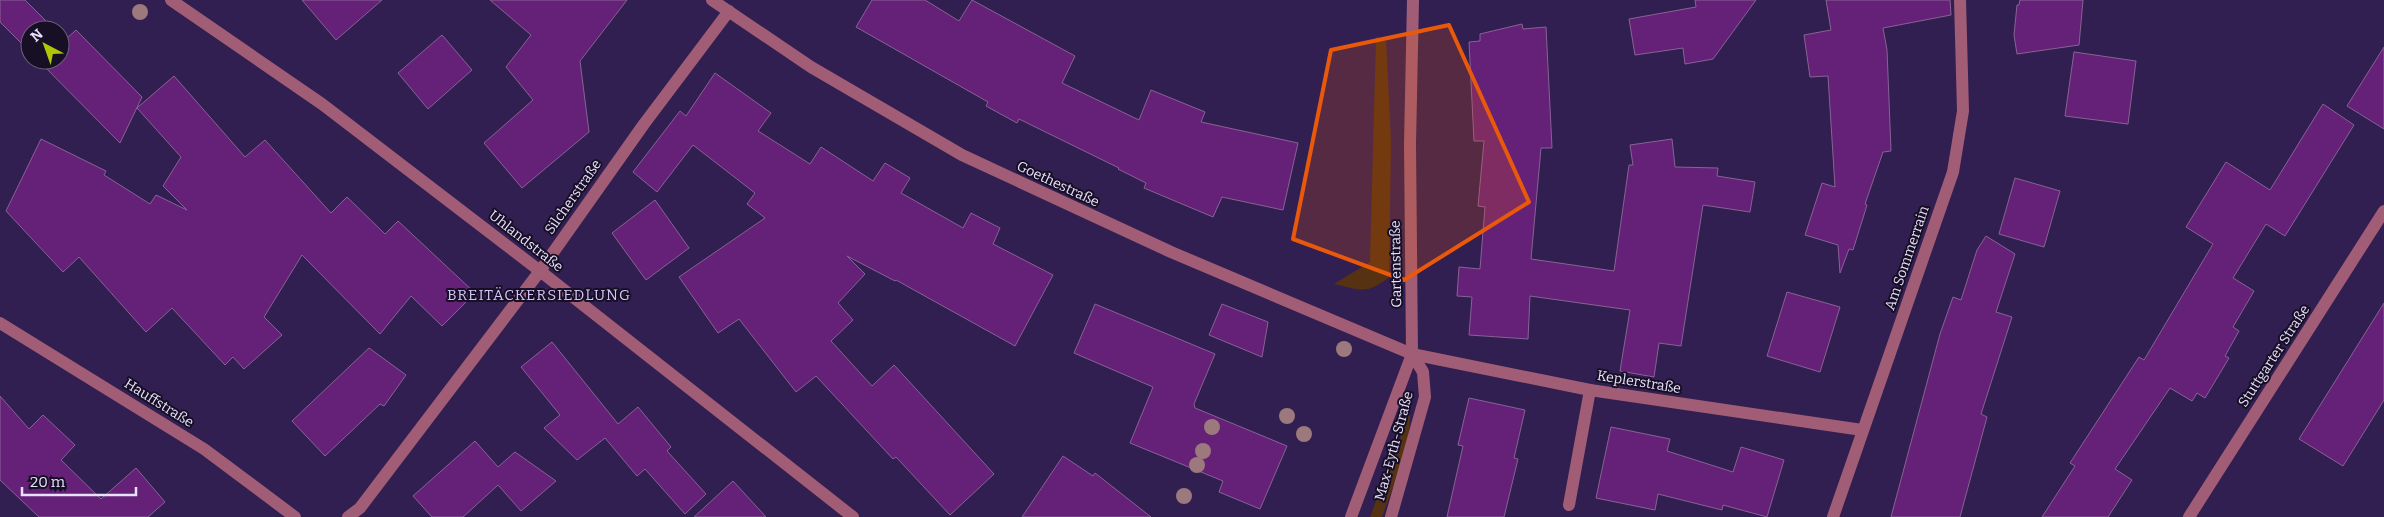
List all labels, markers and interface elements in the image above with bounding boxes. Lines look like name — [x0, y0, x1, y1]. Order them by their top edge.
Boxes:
north arrow — [20, 20, 70, 70]
text: N — [27, 25, 47, 46]
street label: Silcherstraße — [541, 156, 605, 238]
street label: Goethestraße — [1014, 157, 1102, 211]
street label: Am Sommerrain — [1881, 204, 1933, 312]
street label: Uhlandstraße — [485, 207, 567, 275]
street label: Gartenstraße — [1387, 220, 1405, 308]
district label: BREITÄCKERSIEDLUNG — [447, 286, 631, 304]
street label: Stuttgarter Straße — [2235, 302, 2313, 410]
street label: Keplerstraße — [1596, 367, 1682, 397]
street label: Hauffstraße — [121, 375, 197, 431]
street label: Max-Eyth-Straße — [1371, 389, 1417, 503]
scale bar — [22, 464, 136, 496]
text: 20 m — [30, 473, 66, 491]

